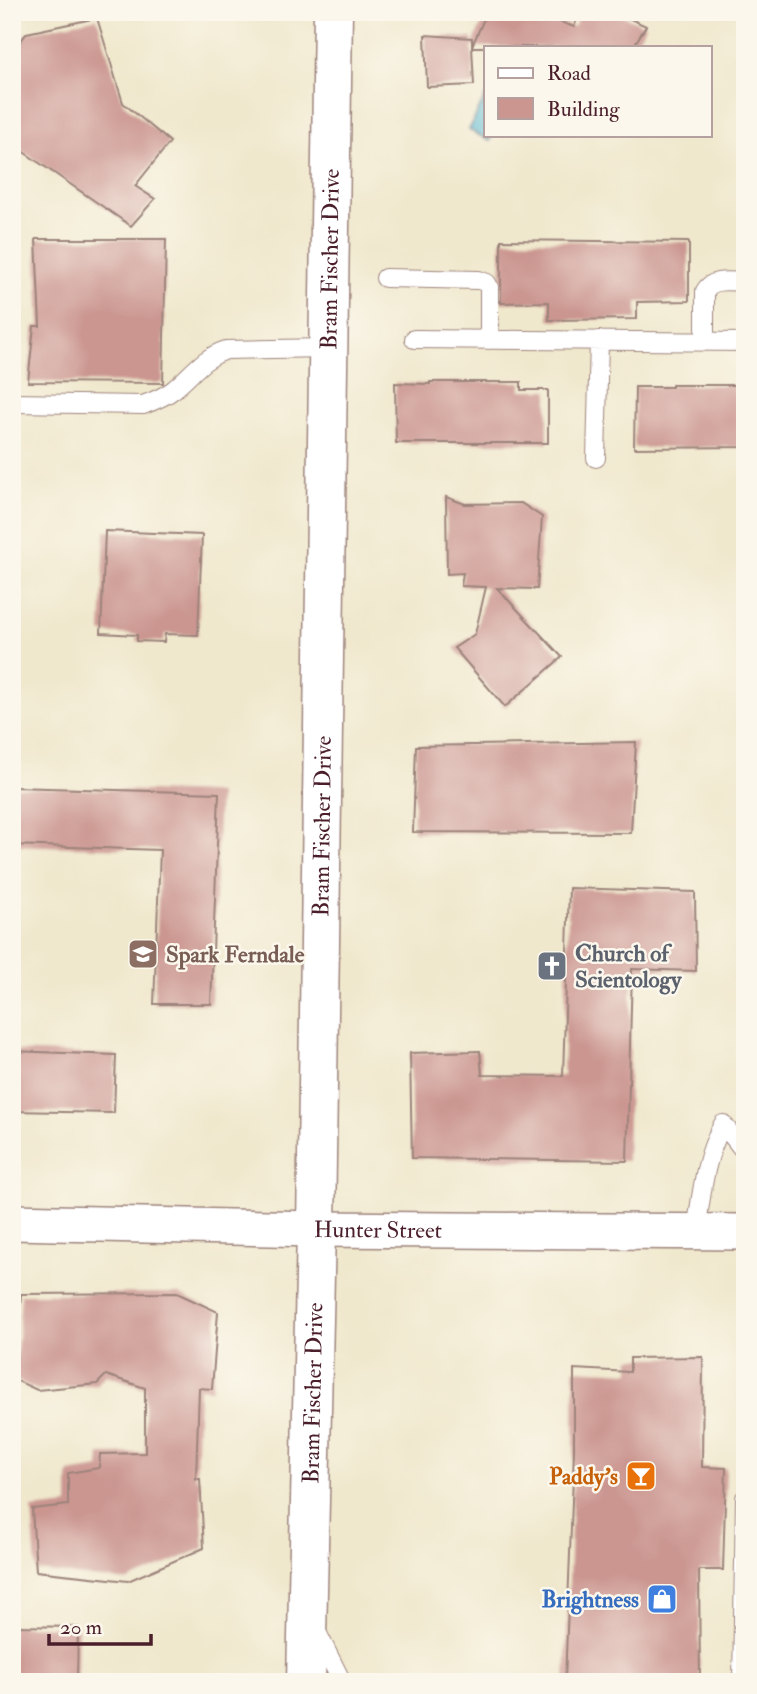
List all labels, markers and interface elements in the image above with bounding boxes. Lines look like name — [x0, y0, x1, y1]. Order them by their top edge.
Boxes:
legend — [484, 46, 712, 136]
text: Road — [547, 60, 592, 87]
text: Building — [547, 96, 620, 123]
street label: Bram Fischer Drive — [314, 168, 346, 350]
street label: Bram Fischer Drive — [306, 735, 338, 917]
school or university icon: Spark Ferndale — [126, 937, 160, 971]
place label: Church of Scientology — [575, 939, 682, 995]
place label: Spark Ferndale — [166, 940, 305, 970]
church icon: Church of Scientology — [535, 949, 569, 983]
street label: Hunter Street — [314, 1215, 442, 1245]
street label: Bram Fischer Drive — [296, 1302, 329, 1484]
bar icon: Paddy's — [624, 1459, 658, 1493]
place label: Paddy's — [549, 1462, 618, 1492]
shop icon: Brightness — [645, 1582, 679, 1616]
place label: Brightness — [541, 1585, 639, 1615]
scale bar — [49, 1603, 150, 1647]
text: 20 m — [60, 1614, 102, 1641]

